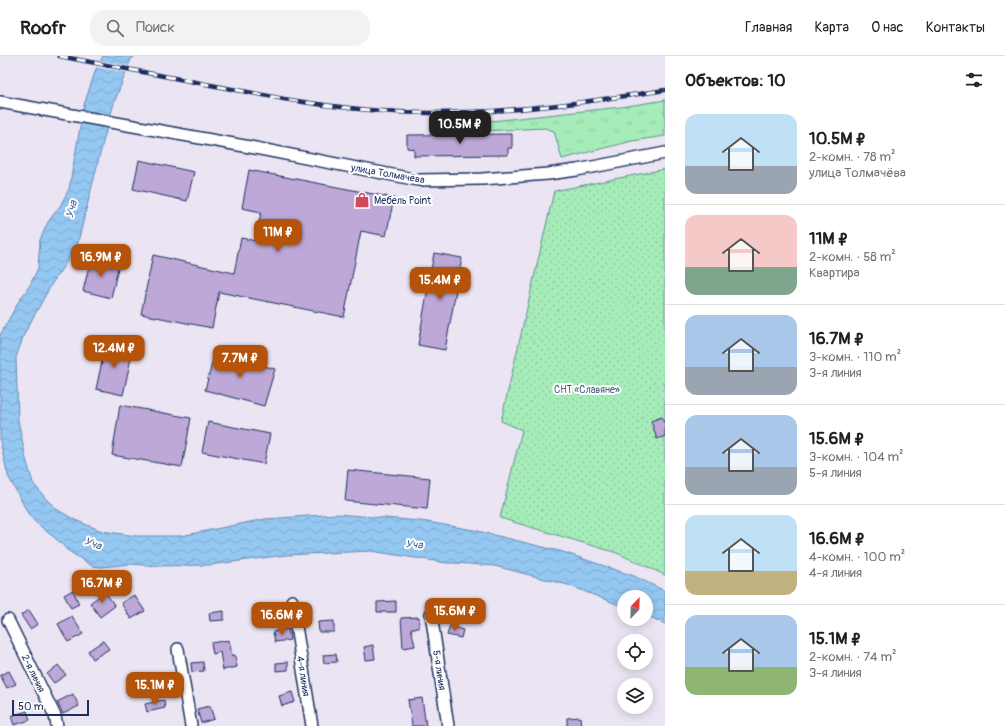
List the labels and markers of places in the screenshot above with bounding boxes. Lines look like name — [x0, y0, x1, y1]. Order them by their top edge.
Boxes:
pin: 10.5M ₽ — [423, 111, 497, 145]
shop icon: Мебель Point — [353, 191, 371, 209]
place label: Мебель Point — [374, 195, 432, 207]
pin: 11M ₽ — [250, 219, 306, 253]
pin: 16.9M ₽ — [64, 244, 138, 278]
pin: 15.4M ₽ — [403, 267, 477, 301]
pin: 12.4M ₽ — [77, 335, 151, 369]
pin: 7.7M ₽ — [207, 345, 273, 379]
pin: 16.7M ₽ — [65, 570, 139, 604]
pin: 15.6M ₽ — [418, 598, 492, 632]
pin: 16.6M ₽ — [245, 602, 319, 636]
pin: 15.1M ₽ — [118, 672, 192, 706]

